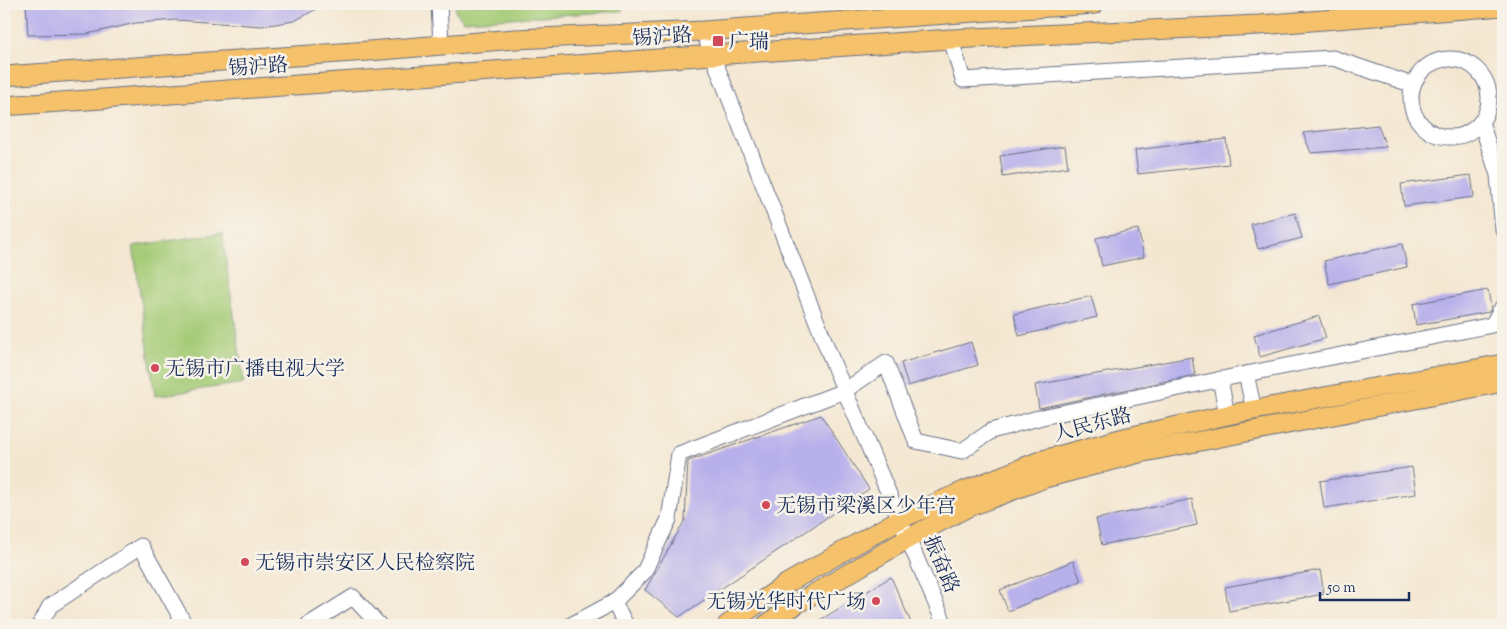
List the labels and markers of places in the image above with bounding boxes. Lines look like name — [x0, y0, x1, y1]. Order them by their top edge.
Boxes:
place label: 广瑞 — [729, 29, 769, 58]
marker: 广瑞 — [711, 34, 725, 48]
place label: 无锡市广播电视大学 — [165, 356, 345, 385]
marker: 无锡市广播电视大学 — [149, 362, 161, 374]
place label: 无锡市梁溪区少年宫 — [776, 493, 956, 522]
marker: 无锡市梁溪区少年宫 — [760, 499, 772, 511]
place label: 无锡市崇安区人民检察院 — [255, 550, 475, 579]
marker: 无锡市崇安区人民检察院 — [239, 556, 251, 568]
place label: 无锡光华时代广场 — [706, 589, 866, 618]
marker: 无锡光华时代广场 — [870, 595, 882, 607]

